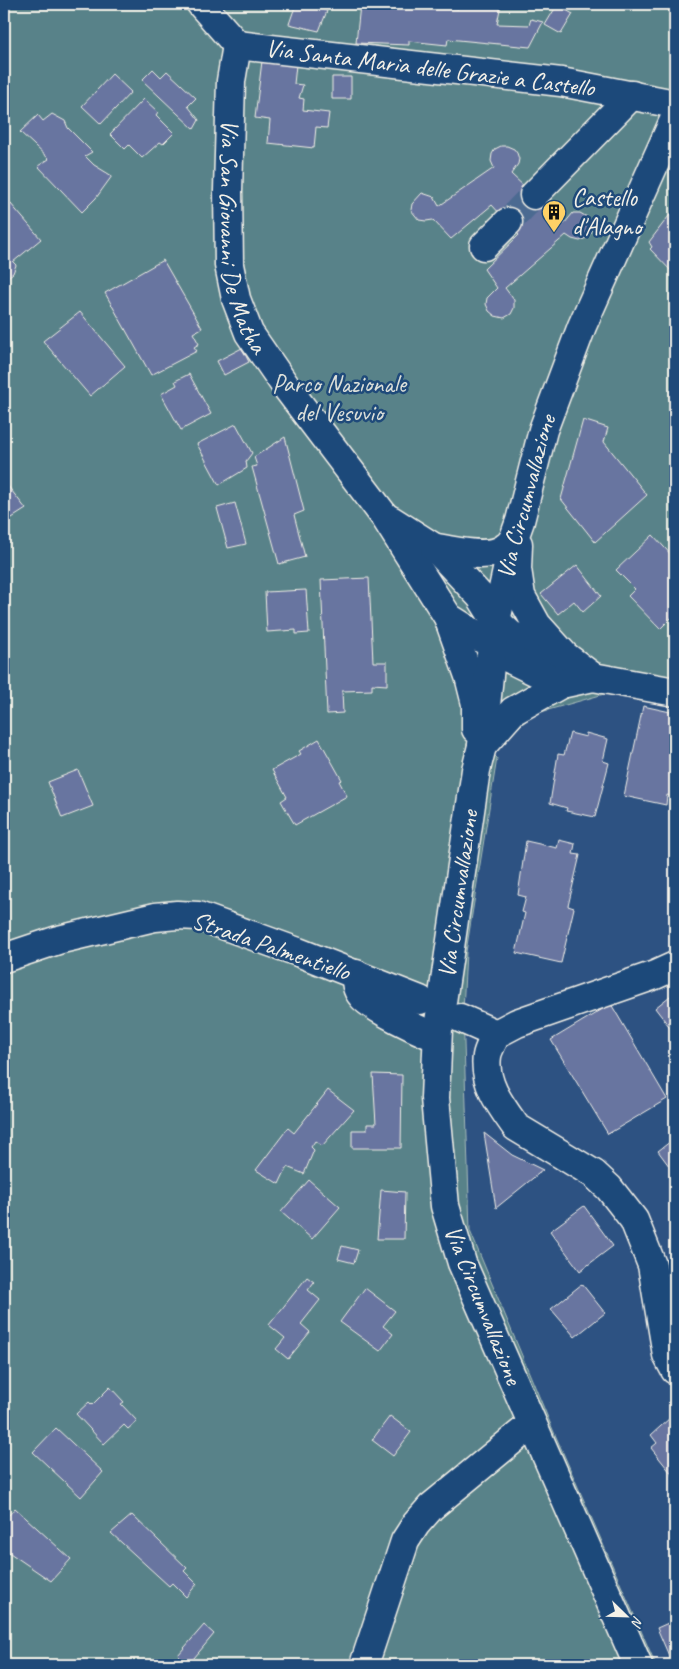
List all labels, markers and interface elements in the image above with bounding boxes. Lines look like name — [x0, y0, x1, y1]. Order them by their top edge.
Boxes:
street label: Via Santa Maria delle Grazie a Castello — [264, 32, 597, 104]
street label: Via San Giovanni De Matha — [212, 119, 275, 361]
place label: Castello d'Alagno — [572, 182, 645, 243]
building icon: Castello d'Alagno — [541, 199, 567, 233]
park label: Parco Nazionale del Vesuvio — [272, 368, 408, 429]
street label: Via Circumvallazione — [490, 408, 564, 582]
street label: Via Circumvallazione — [430, 806, 486, 980]
street label: Strada Palmentiello — [188, 904, 355, 988]
street label: Via Circumvallazione — [437, 1221, 530, 1391]
north arrow — [602, 1592, 652, 1642]
text: N — [627, 1614, 647, 1630]

